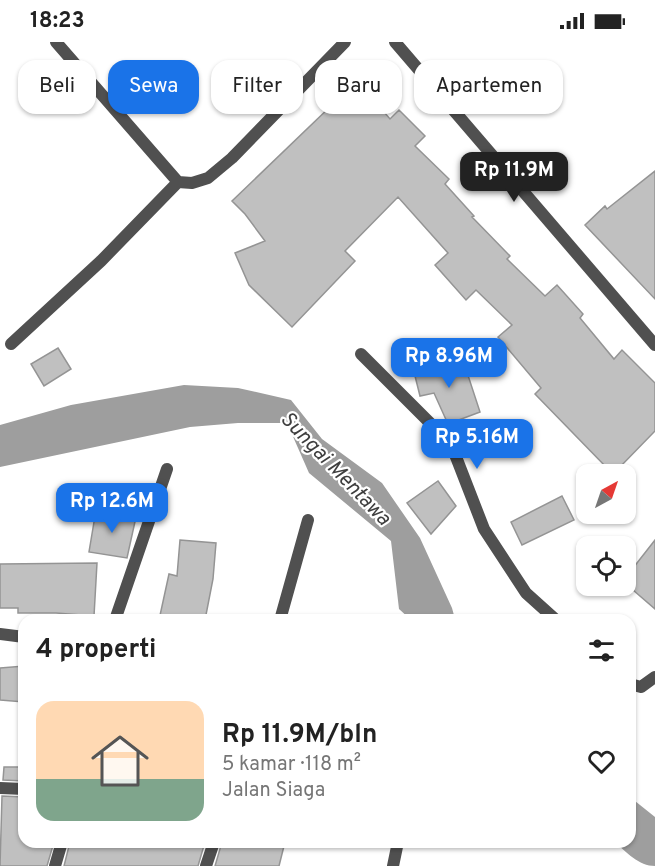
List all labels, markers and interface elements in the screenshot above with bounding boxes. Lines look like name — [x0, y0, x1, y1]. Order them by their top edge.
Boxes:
text: 18:23 — [30, 8, 85, 35]
chip: Beli — [18, 60, 96, 114]
chip: Sewa — [108, 60, 199, 114]
chip: Filter — [211, 60, 303, 114]
chip: Baru — [315, 60, 402, 114]
chip: Apartemen — [414, 60, 563, 114]
pin: Rp 11.9M — [452, 152, 576, 203]
text: Rp 11.9M — [474, 158, 554, 184]
pin: Rp 8.96M — [387, 338, 511, 389]
text: Rp 8.96M — [405, 344, 493, 370]
water label: Sungai Mentawa — [274, 406, 396, 532]
pin: Rp 5.16M — [415, 419, 539, 470]
text: Rp 5.16M — [435, 425, 519, 451]
north arrow — [576, 464, 636, 524]
map controls — [576, 464, 636, 596]
pin: Rp 12.6M — [50, 483, 174, 534]
text: Rp 12.6M — [70, 489, 154, 515]
button: locate — [576, 536, 636, 596]
text: 4 properti — [36, 634, 156, 667]
icon: filters — [585, 634, 618, 667]
text: Rp 11.9M/bln — [222, 719, 377, 752]
icon: home — [84, 725, 156, 797]
icon: heart — [585, 745, 618, 778]
text: 5 kamar · 118 m² — [222, 752, 361, 778]
text: Jalan Siaga — [222, 778, 325, 804]

